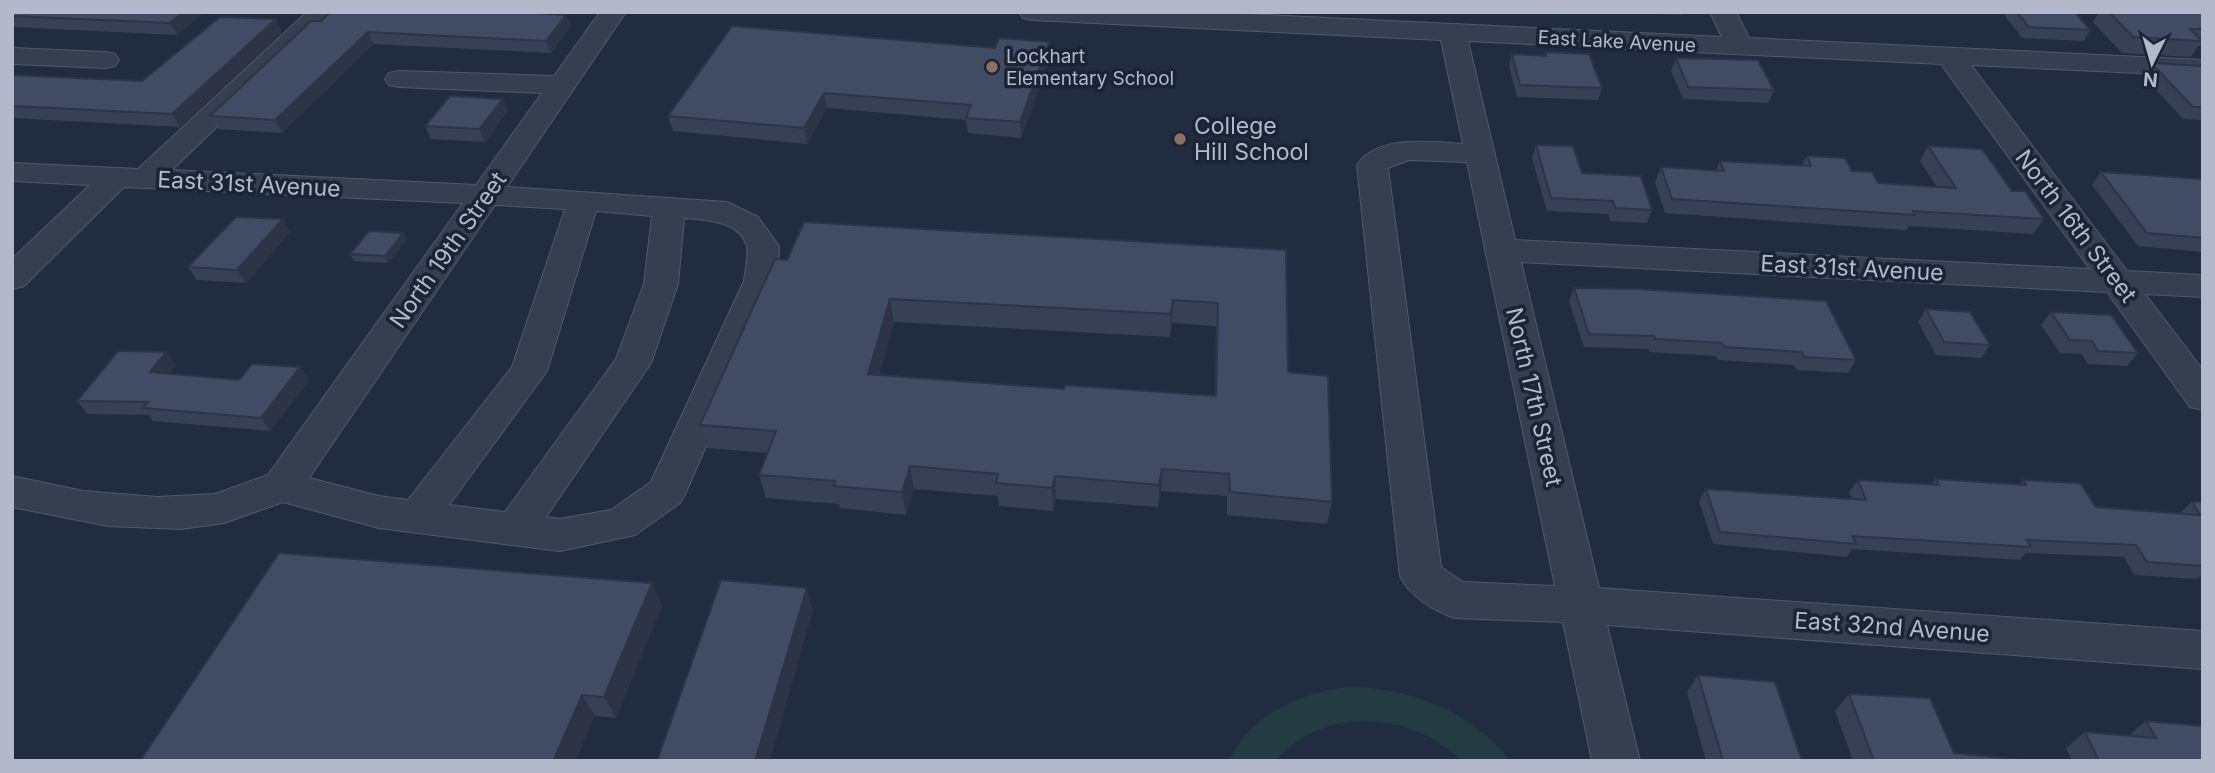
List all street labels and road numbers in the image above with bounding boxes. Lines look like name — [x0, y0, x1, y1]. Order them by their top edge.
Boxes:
street label: East Lake Avenue — [1537, 26, 1697, 57]
street label: North 16th Street — [2009, 144, 2143, 308]
street label: East 31st Avenue — [157, 165, 341, 203]
street label: North 19th Street — [384, 166, 513, 333]
street label: East 31st Avenue — [1760, 249, 1944, 287]
street label: North 17th Street — [1500, 305, 1568, 490]
street label: East 32nd Avenue — [1793, 606, 1991, 648]

